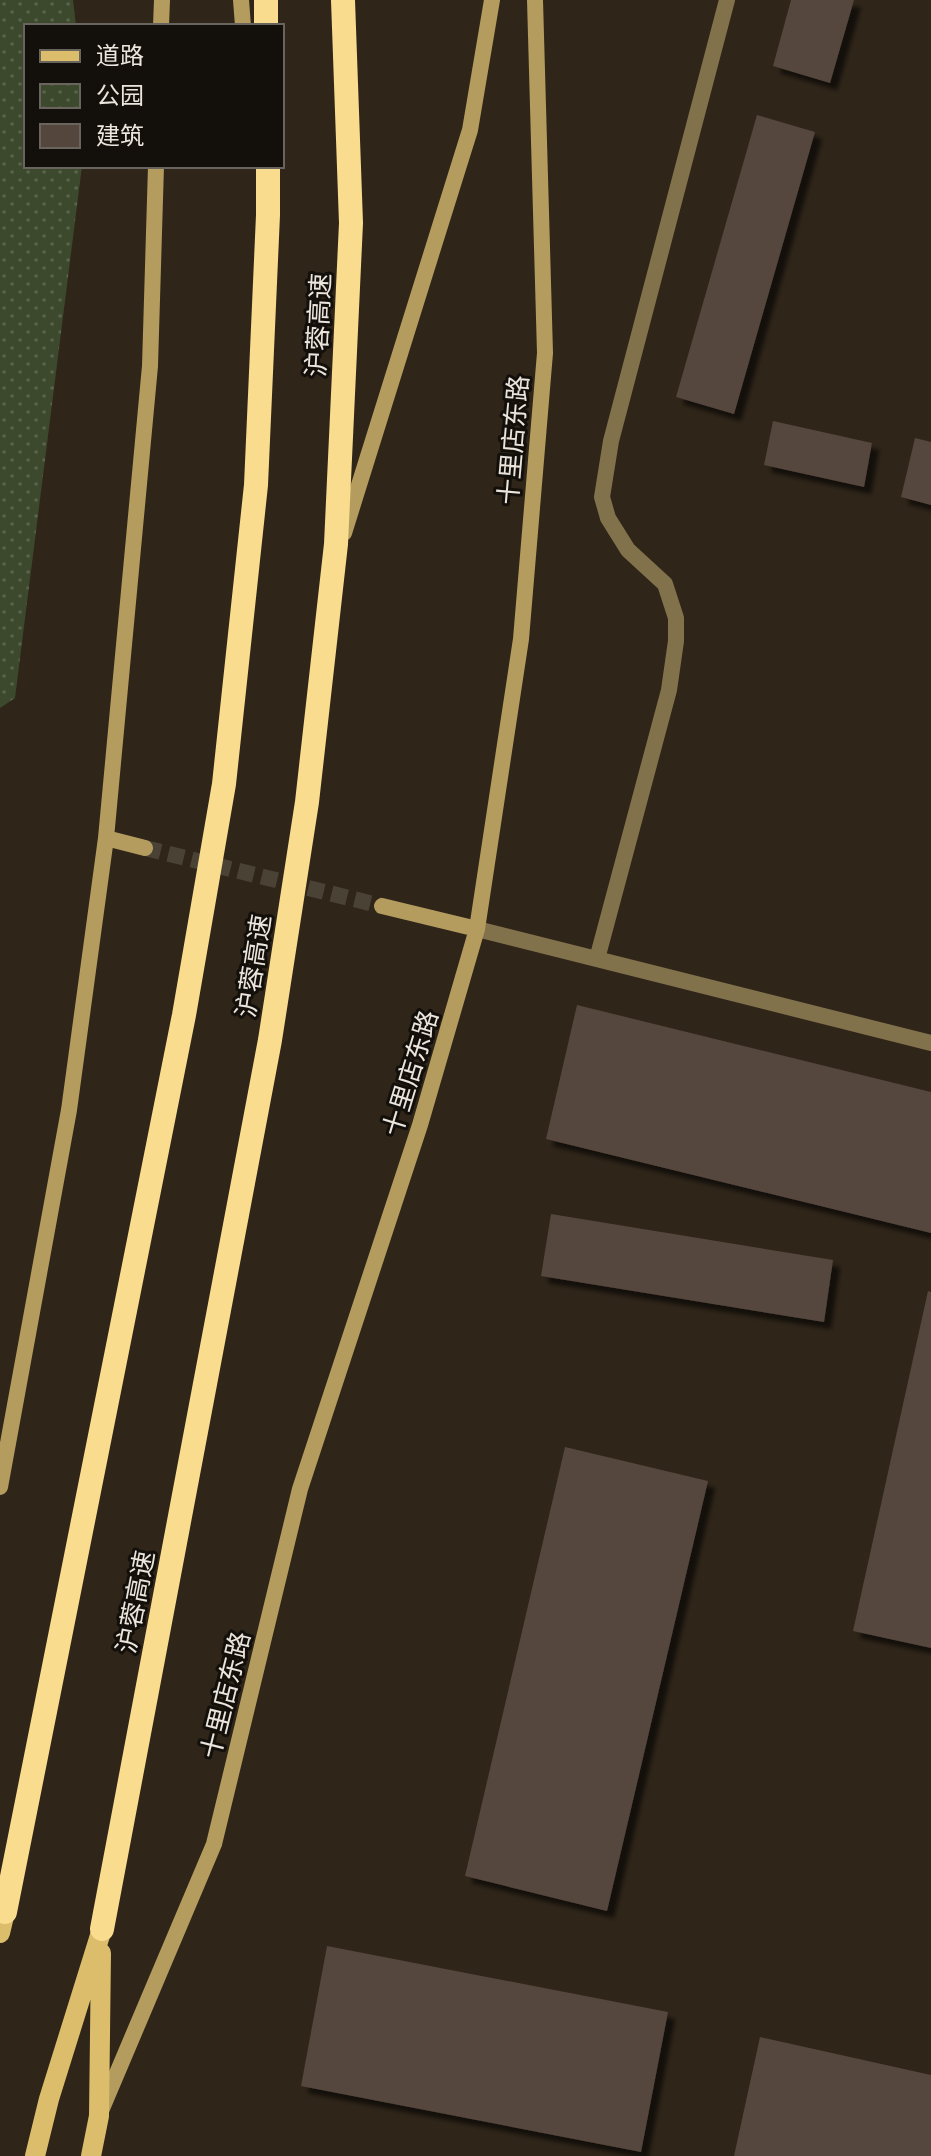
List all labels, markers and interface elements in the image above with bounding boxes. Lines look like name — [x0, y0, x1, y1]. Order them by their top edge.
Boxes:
legend — [24, 24, 284, 168]
text: 道路 — [96, 41, 144, 70]
text: 公园 — [96, 81, 144, 110]
text: 建筑 — [96, 121, 144, 150]
street label: 沪蓉高速 — [300, 272, 336, 378]
street label: 十里店东路 — [492, 374, 534, 506]
street label: 沪蓉高速 — [230, 912, 276, 1020]
street label: 十里店东路 — [376, 1006, 444, 1140]
street label: 沪蓉高速 — [110, 1548, 160, 1656]
street label: 十里店东路 — [194, 1628, 256, 1762]

